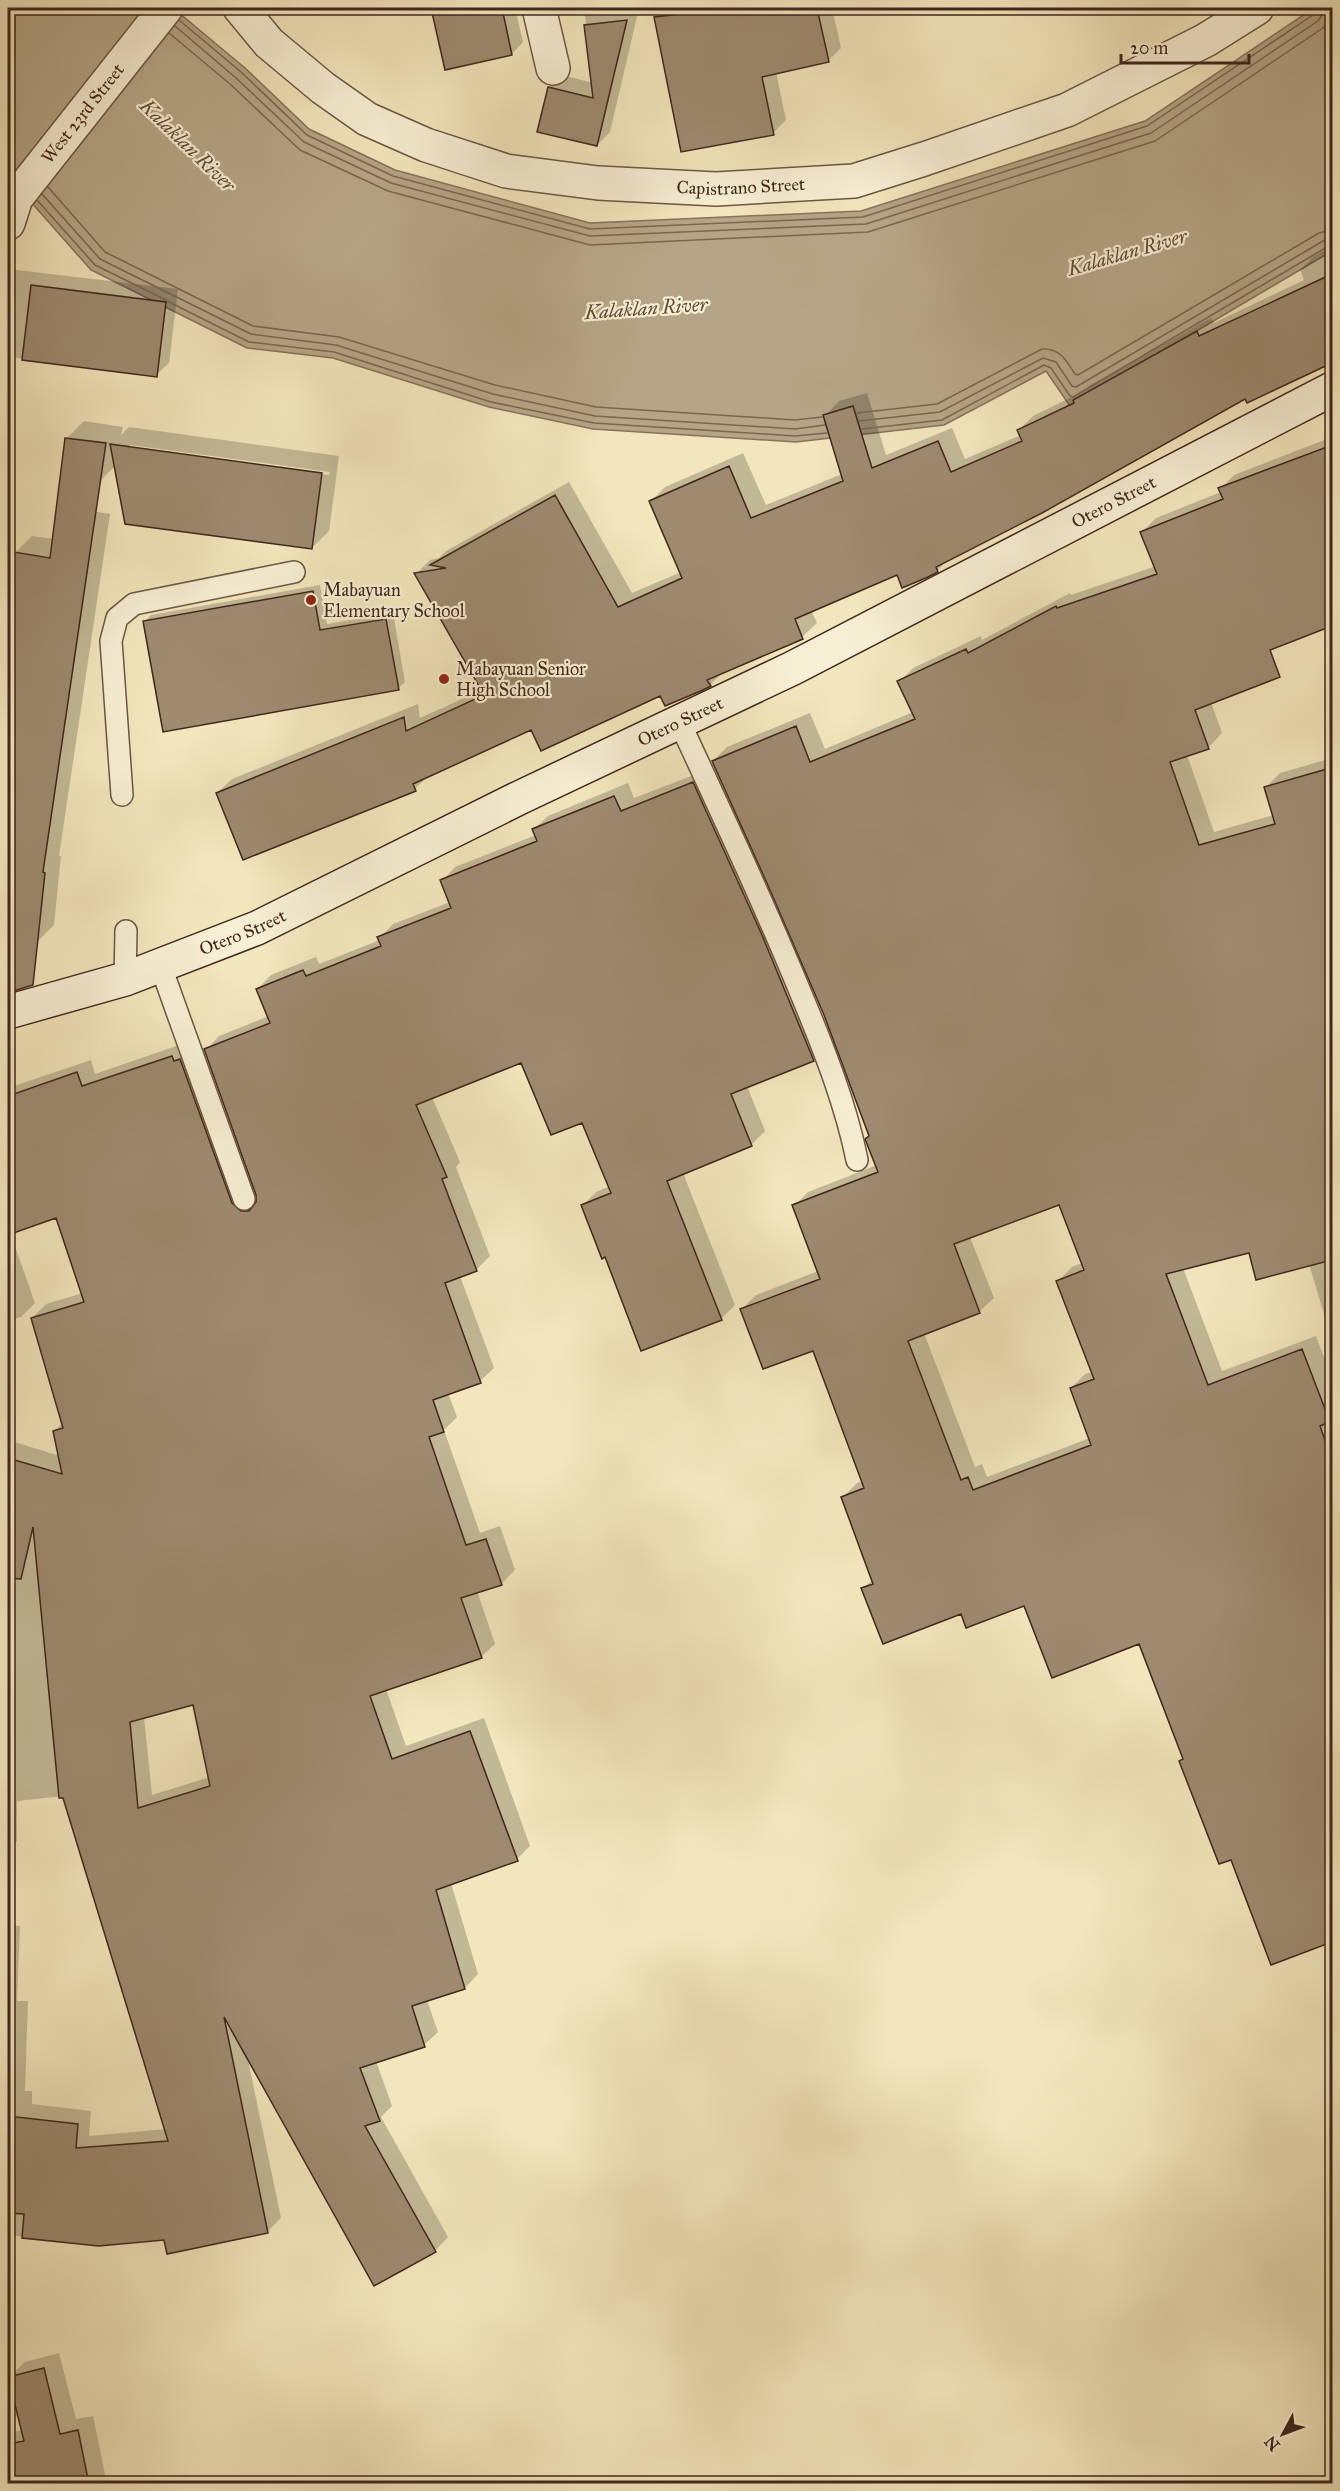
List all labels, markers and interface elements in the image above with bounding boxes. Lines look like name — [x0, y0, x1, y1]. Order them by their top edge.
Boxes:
scale bar — [1121, 27, 1248, 65]
text: 20 m — [1130, 37, 1168, 59]
street label: West 23rd Street — [37, 59, 129, 168]
water label: Kalaklan River — [135, 93, 242, 198]
street label: Capistrano Street — [676, 173, 806, 200]
water label: Kalaklan River — [1063, 223, 1191, 281]
water label: Kalaklan River — [583, 292, 710, 324]
street label: Otero Street — [1068, 471, 1160, 533]
place label: Mabayuan Elementary School — [323, 579, 465, 622]
marker: Mabayuan Elementary School — [304, 593, 318, 607]
place label: Mabayuan Senior High School — [456, 658, 586, 702]
marker: Mabayuan Senior High School — [437, 672, 451, 686]
street label: Otero Street — [634, 692, 727, 751]
street label: Otero Street — [196, 904, 290, 960]
north arrow — [1253, 2404, 1313, 2464]
text: N — [1260, 2432, 1284, 2455]

